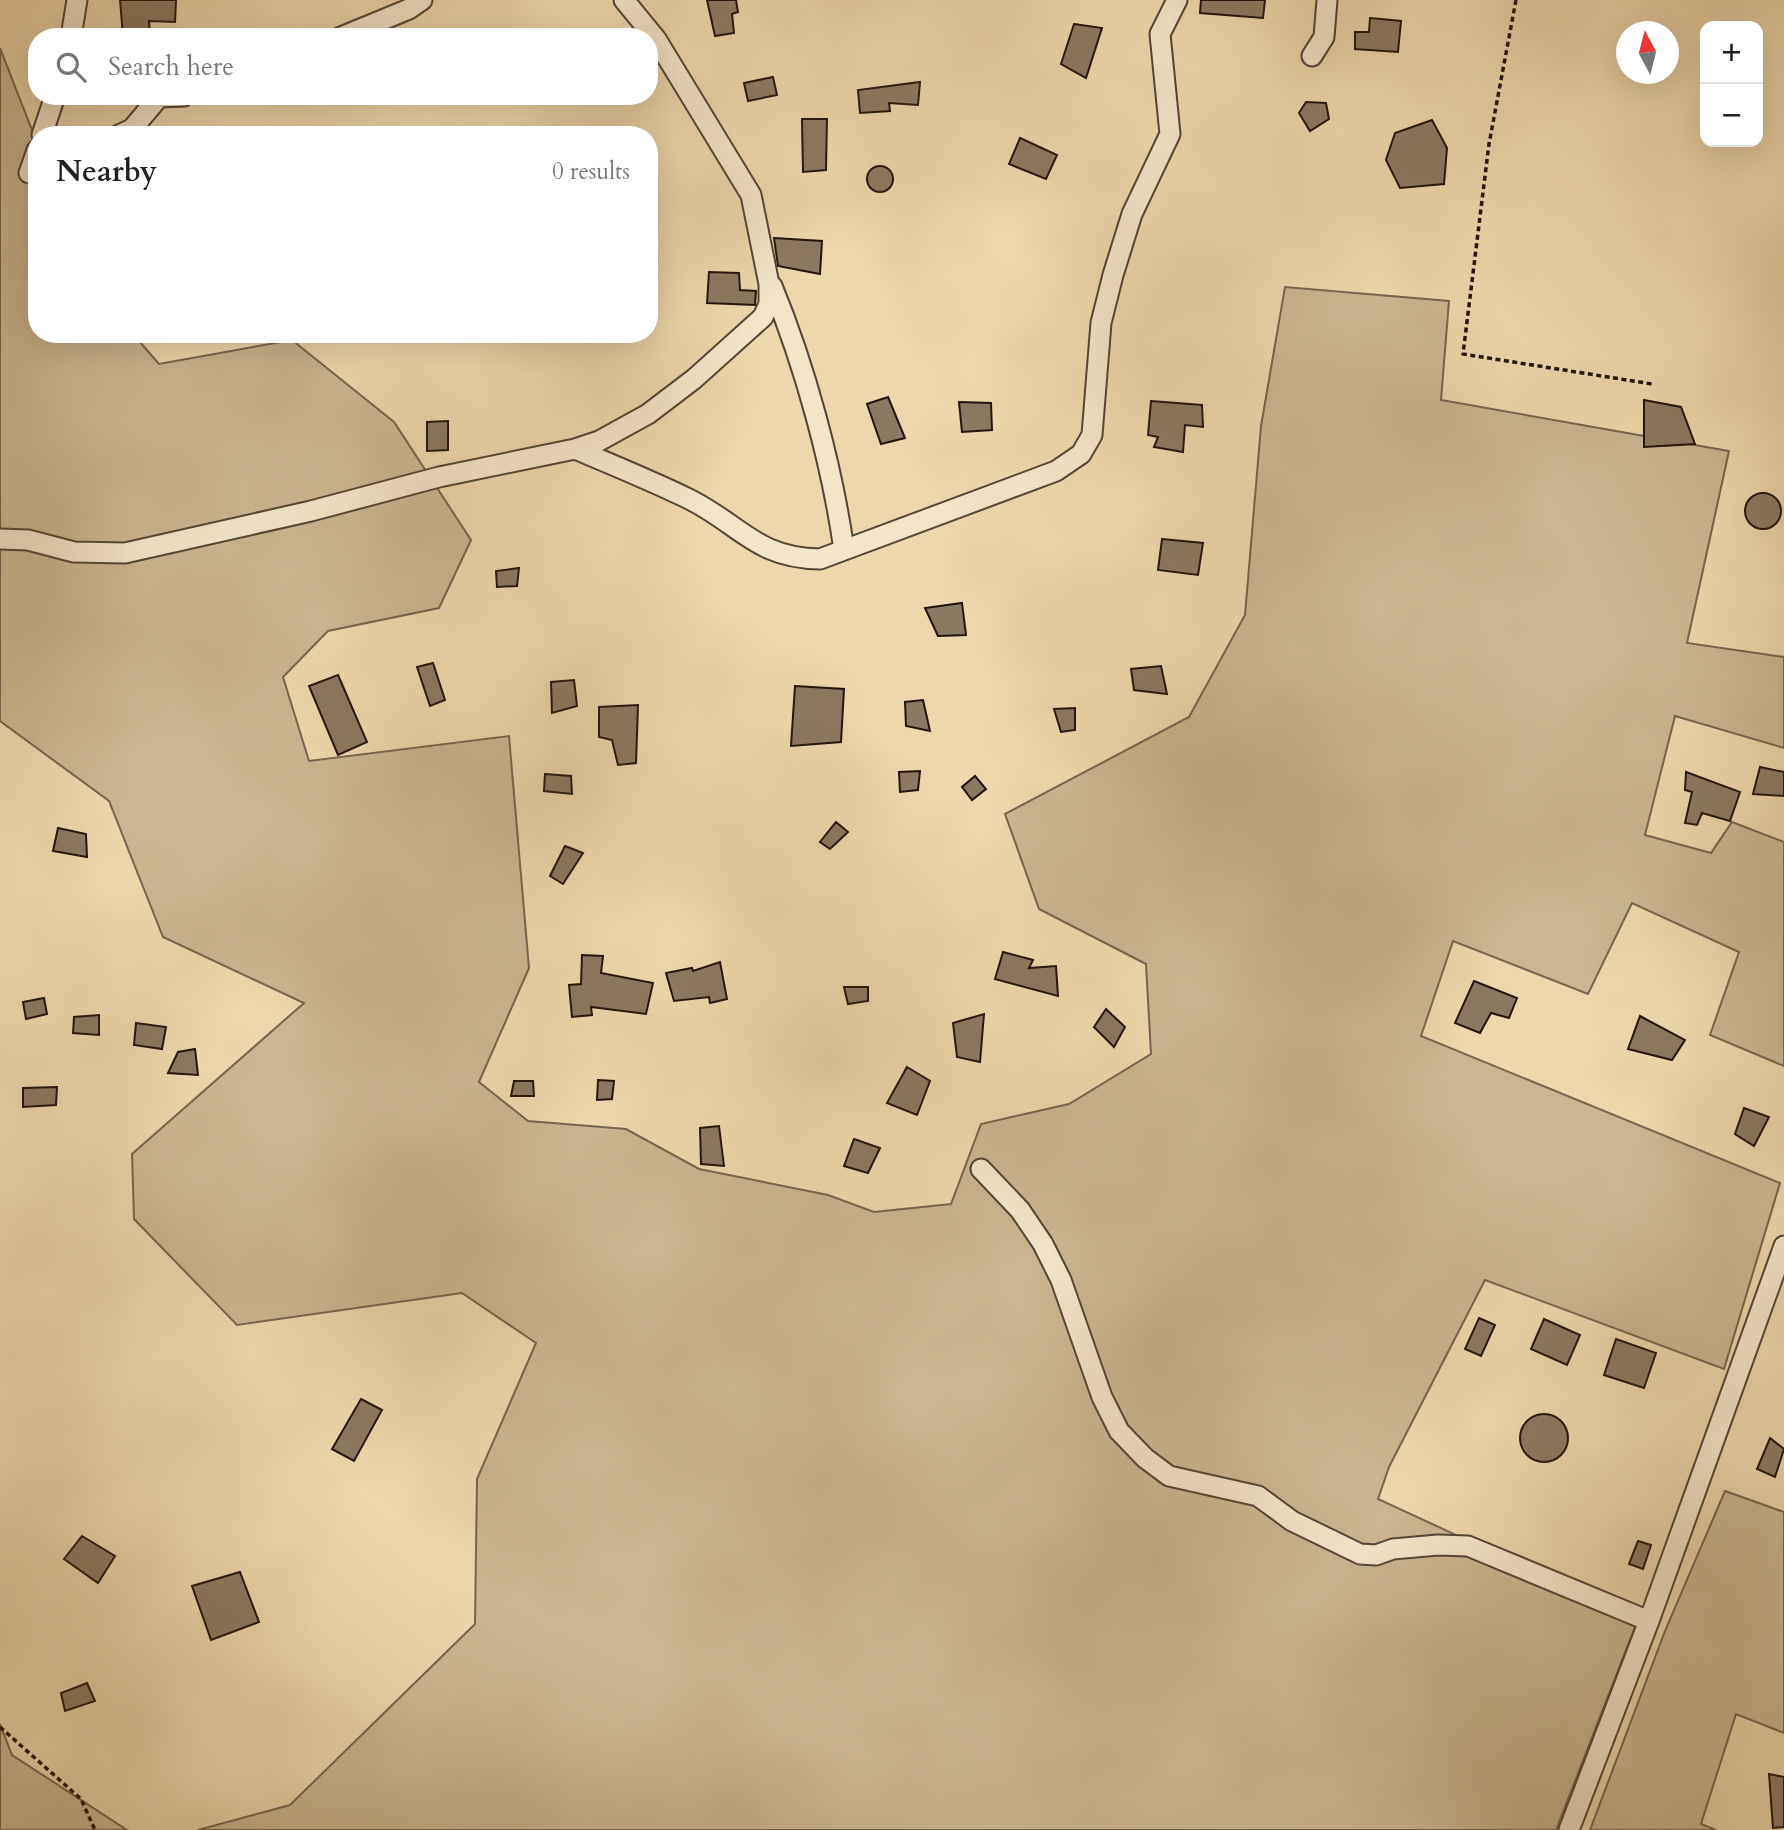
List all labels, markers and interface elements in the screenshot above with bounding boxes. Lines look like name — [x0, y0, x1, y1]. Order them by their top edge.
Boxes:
north arrow — [1616, 21, 1679, 84]
map controls — [1700, 21, 1763, 147]
button: + — [1700, 21, 1763, 84]
search box — [28, 28, 658, 105]
icon: search — [52, 48, 90, 86]
text: Search here — [108, 49, 234, 84]
button: − — [1700, 84, 1763, 147]
text: Nearby — [56, 151, 157, 192]
text: 0 results — [552, 156, 630, 187]

